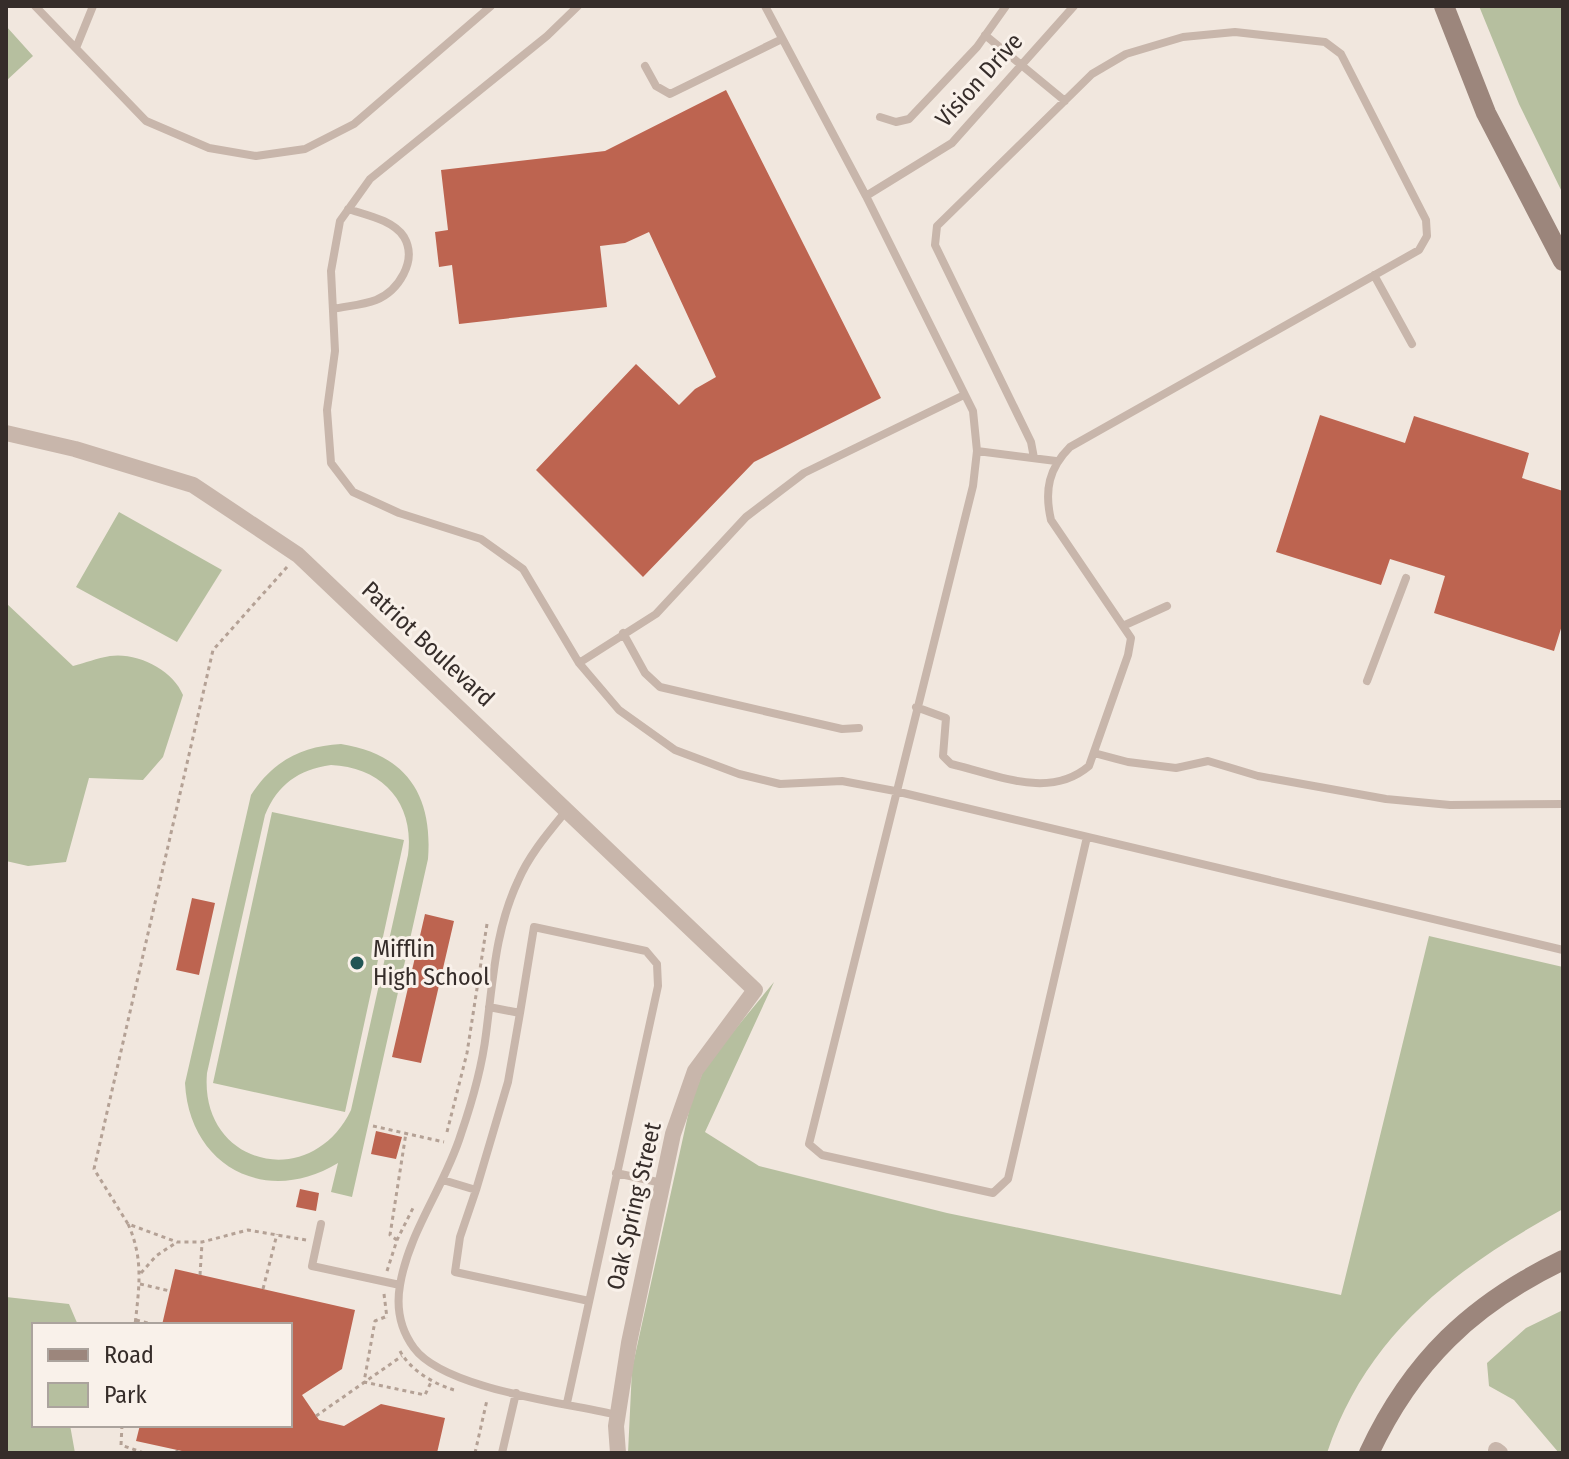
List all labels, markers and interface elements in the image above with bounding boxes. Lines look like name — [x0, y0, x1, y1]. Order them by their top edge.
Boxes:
street label: Vision Drive — [930, 27, 1028, 133]
street label: Patriot Boulevard — [356, 576, 500, 712]
place label: Mifflin High School — [373, 935, 490, 991]
marker: Mifflin High School — [348, 954, 366, 972]
street label: Oak Spring Street — [601, 1119, 667, 1293]
legend — [32, 1323, 292, 1427]
text: Road — [104, 1341, 154, 1369]
text: Park — [104, 1381, 147, 1409]

